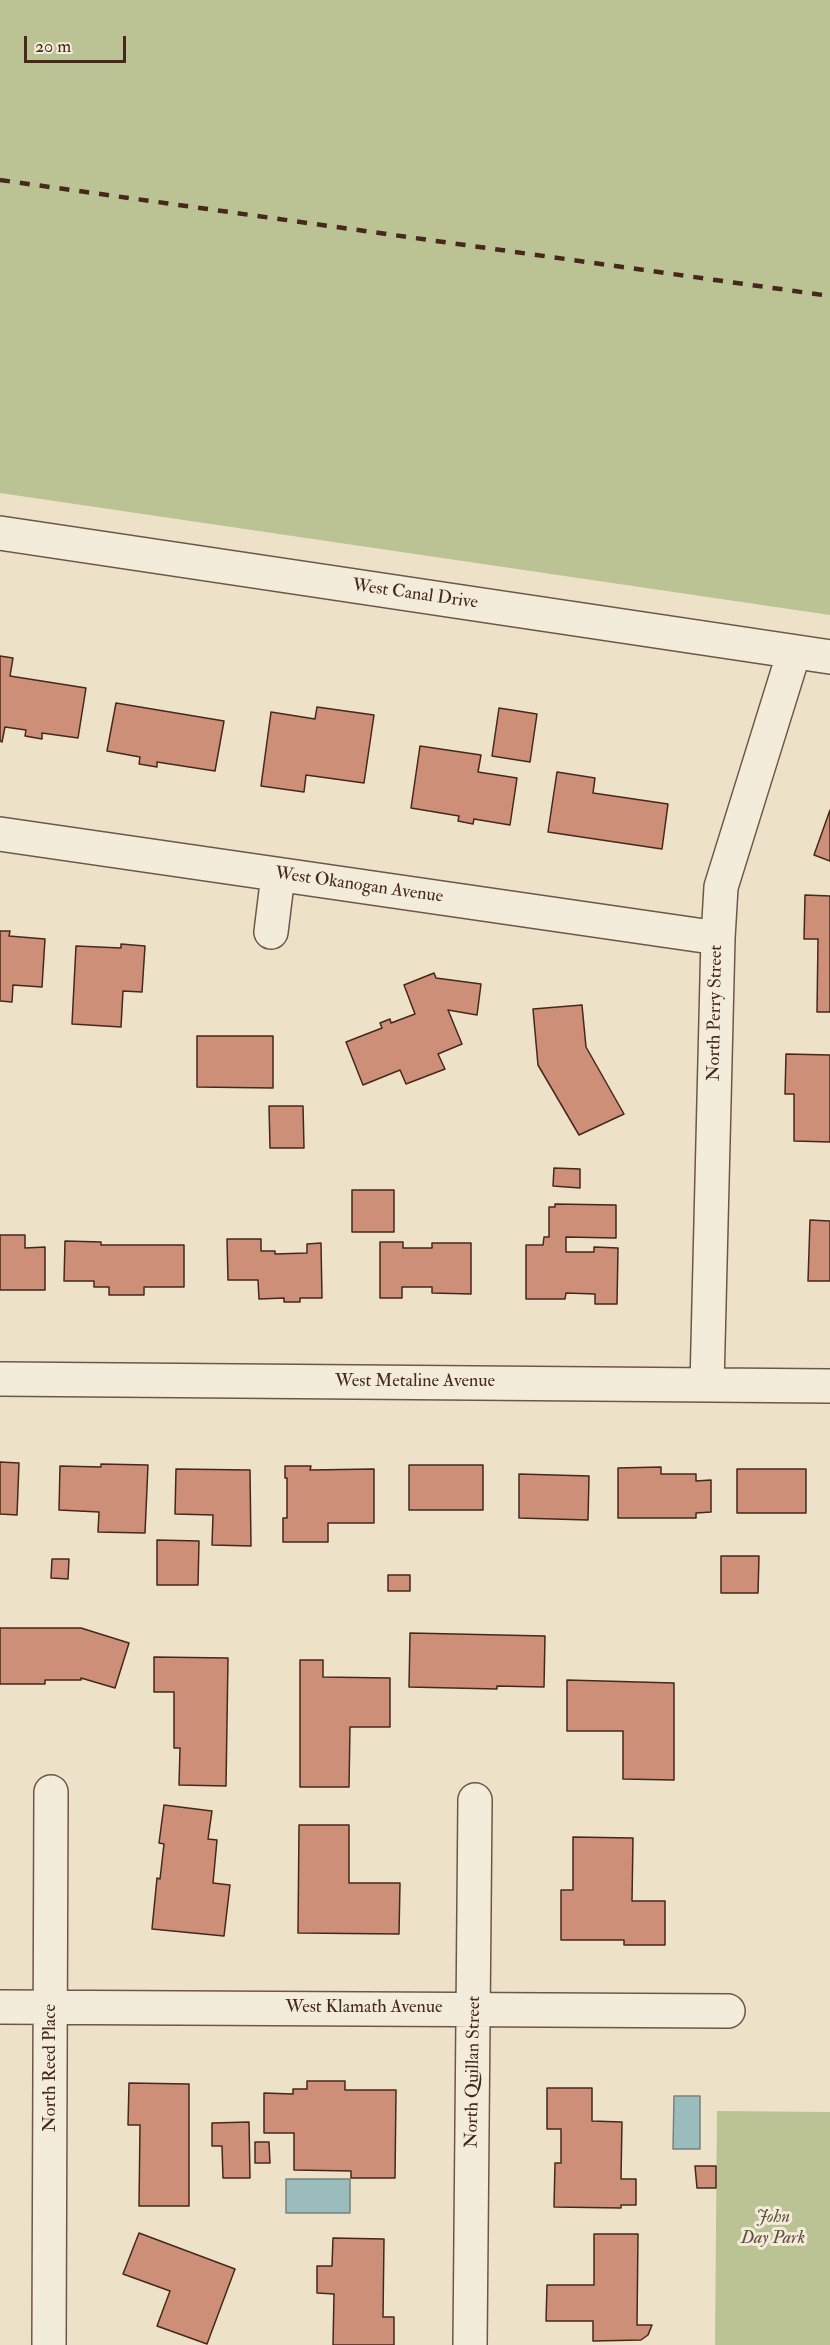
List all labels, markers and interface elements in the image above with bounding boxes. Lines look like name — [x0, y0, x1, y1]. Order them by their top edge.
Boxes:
scale bar — [27, 24, 129, 62]
text: 20 m — [35, 35, 71, 58]
street label: West Canal Drive — [351, 575, 479, 615]
street label: West Okanogan Avenue — [273, 863, 445, 909]
street label: North Perry Street — [704, 945, 728, 1081]
street label: West Metaline Avenue — [335, 1371, 495, 1393]
street label: North Quillan Street — [462, 1996, 486, 2148]
street label: West Klamath Avenue — [285, 1997, 443, 2019]
street label: North Reed Place — [40, 2004, 62, 2132]
park label: John Day Park — [741, 2207, 805, 2250]

